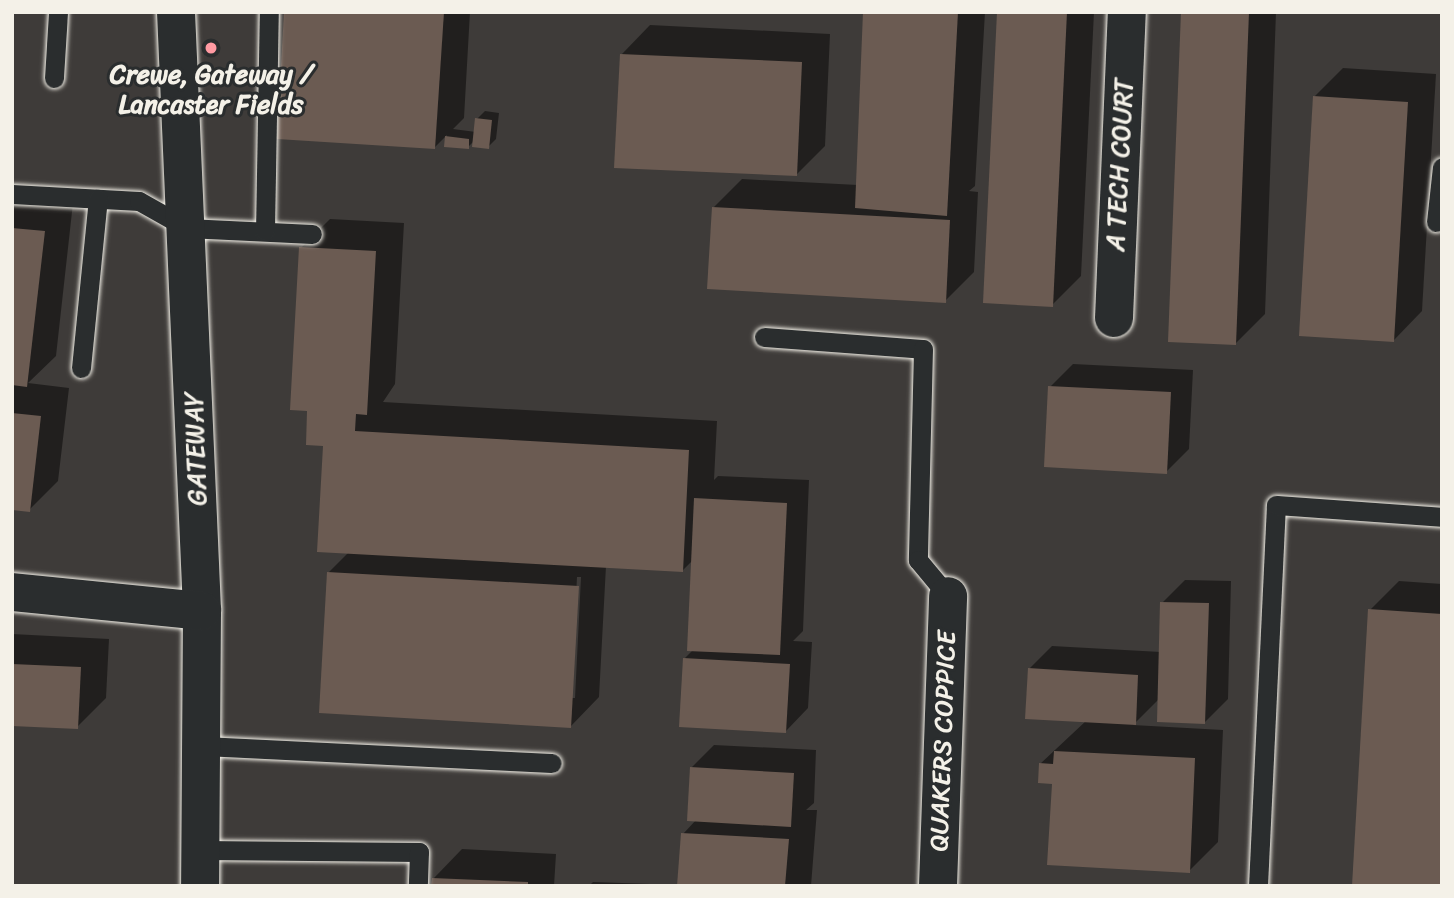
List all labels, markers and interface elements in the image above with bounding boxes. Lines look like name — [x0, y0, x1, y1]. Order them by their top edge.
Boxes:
marker: Crewe, Gateway / Lancaster Fields — [203, 40, 219, 56]
place label: Crewe, Gateway / Lancaster Fields — [109, 59, 313, 120]
street label: A TECH COURT — [1100, 78, 1140, 252]
street label: GATEWAY — [178, 392, 214, 506]
street label: QUAKERS COPPICE — [924, 630, 962, 852]

